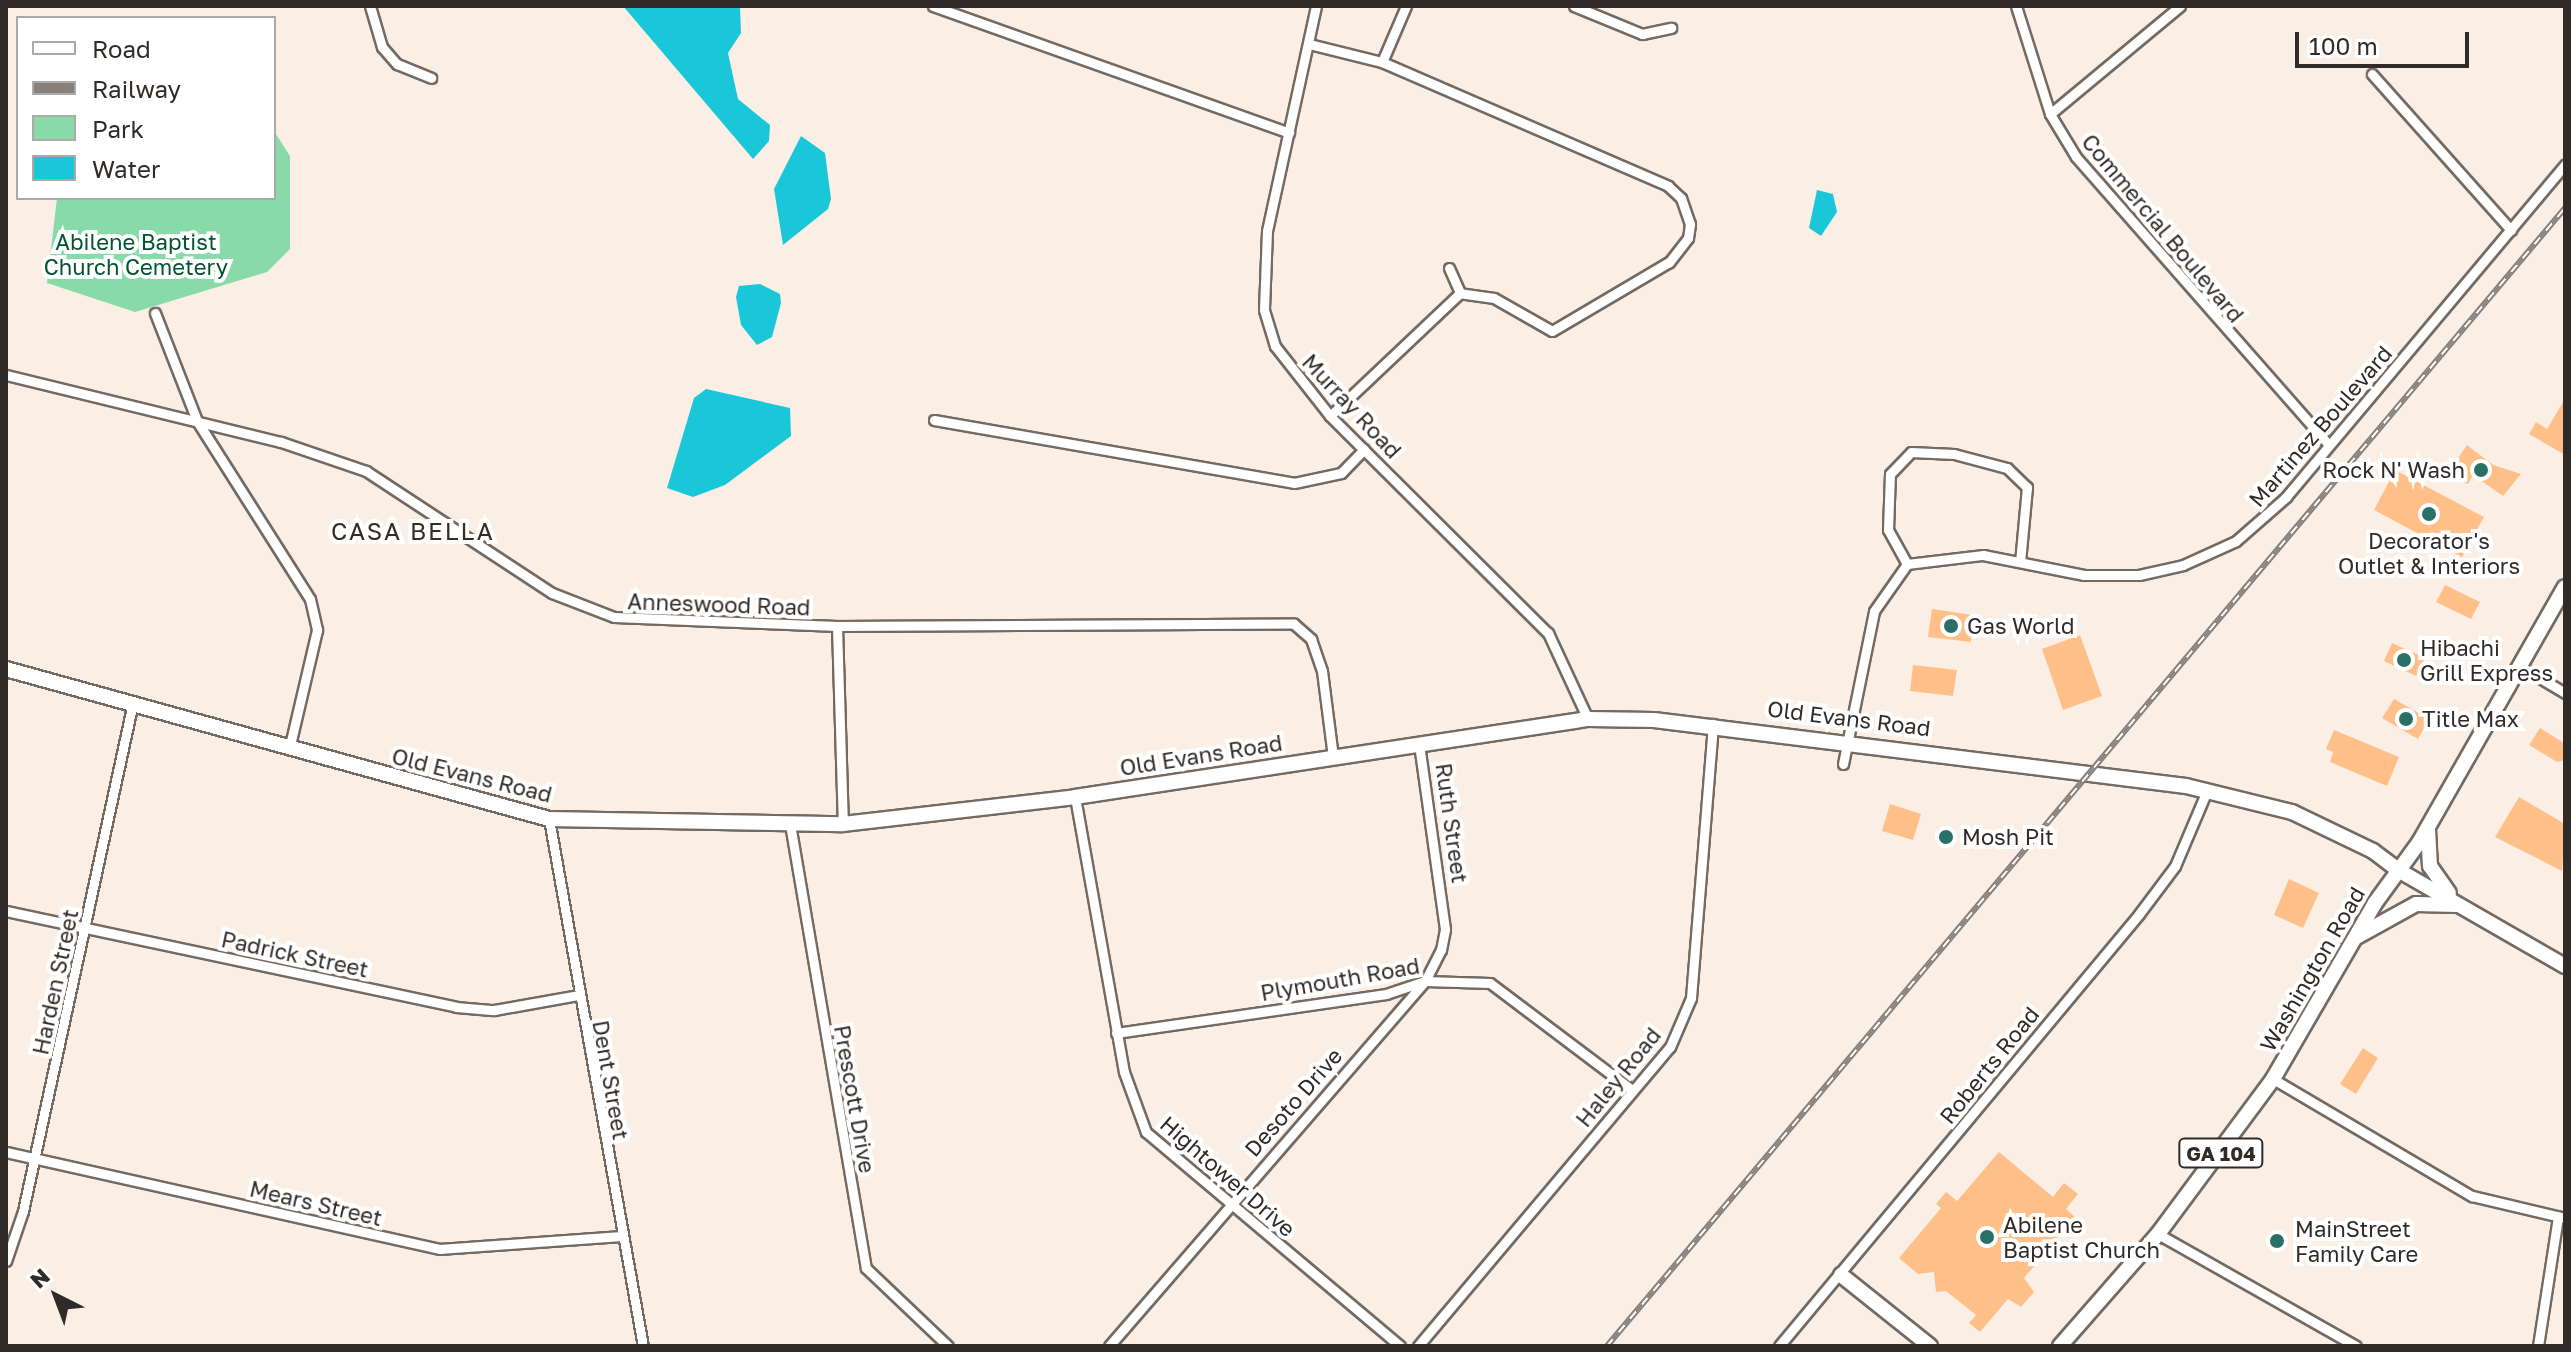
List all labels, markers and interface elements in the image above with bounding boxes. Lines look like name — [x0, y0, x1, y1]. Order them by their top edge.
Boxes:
legend — [16, 16, 276, 200]
scale bar — [2299, 16, 2473, 66]
text: 100 m — [2309, 31, 2378, 60]
text: Road — [92, 34, 151, 63]
text: Railway — [92, 74, 181, 103]
text: Park — [92, 114, 144, 143]
street label: Commercial Boulevard — [2077, 129, 2249, 327]
text: Water — [92, 154, 160, 183]
park label: Abilene Baptist Church Cemetery — [44, 228, 228, 280]
street label: Martinez Boulevard — [2243, 340, 2397, 512]
street label: Murray Road — [1297, 348, 1407, 464]
place label: Rock N' Wash — [2322, 457, 2465, 483]
marker: Rock N' Wash — [2472, 461, 2490, 479]
marker: Decorator's Outlet & Interiors — [2420, 505, 2438, 523]
district label: CASA BELLA — [331, 517, 495, 545]
place label: Decorator's Outlet & Interiors — [2338, 527, 2520, 578]
street label: Anneswood Road — [627, 588, 811, 620]
place label: Gas World — [1967, 613, 2074, 639]
marker: Gas World — [1942, 617, 1960, 635]
place label: Hibachi Grill Express — [2420, 634, 2553, 686]
marker: Hibachi Grill Express — [2395, 651, 2413, 669]
street label: Old Evans Road — [1766, 695, 1932, 741]
place label: Title Max — [2422, 706, 2519, 732]
marker: Title Max — [2397, 710, 2415, 728]
street label: Old Evans Road — [1118, 729, 1284, 781]
street label: Old Evans Road — [389, 742, 555, 808]
street label: Ruth Street — [1431, 761, 1473, 885]
place label: Mosh Pit — [1962, 824, 2054, 850]
marker: Mosh Pit — [1937, 828, 1955, 846]
street label: Washington Road — [2254, 882, 2370, 1056]
street label: Harden Street — [27, 907, 83, 1057]
street label: Padrick Street — [219, 926, 371, 982]
street label: Plymouth Road — [1258, 952, 1422, 1006]
street label: Roberts Road — [1934, 1001, 2044, 1129]
street label: Dent Street — [588, 1018, 634, 1142]
street label: Haley Road — [1570, 1022, 1666, 1132]
street label: Prescott Drive — [829, 1023, 881, 1175]
street label: Desoto Drive — [1239, 1042, 1347, 1162]
street label: Hightower Drive — [1155, 1110, 1301, 1242]
road number: GA 104 — [2177, 1137, 2265, 1169]
street label: Mears Street — [247, 1175, 385, 1231]
place label: Abilene Baptist Church — [2003, 1211, 2160, 1262]
place label: MainStreet Family Care — [2295, 1215, 2418, 1266]
marker: Abilene Baptist Church — [1978, 1228, 1996, 1246]
marker: MainStreet Family Care — [2266, 1230, 2288, 1252]
north arrow — [16, 1256, 96, 1336]
text: N — [24, 1262, 55, 1293]

